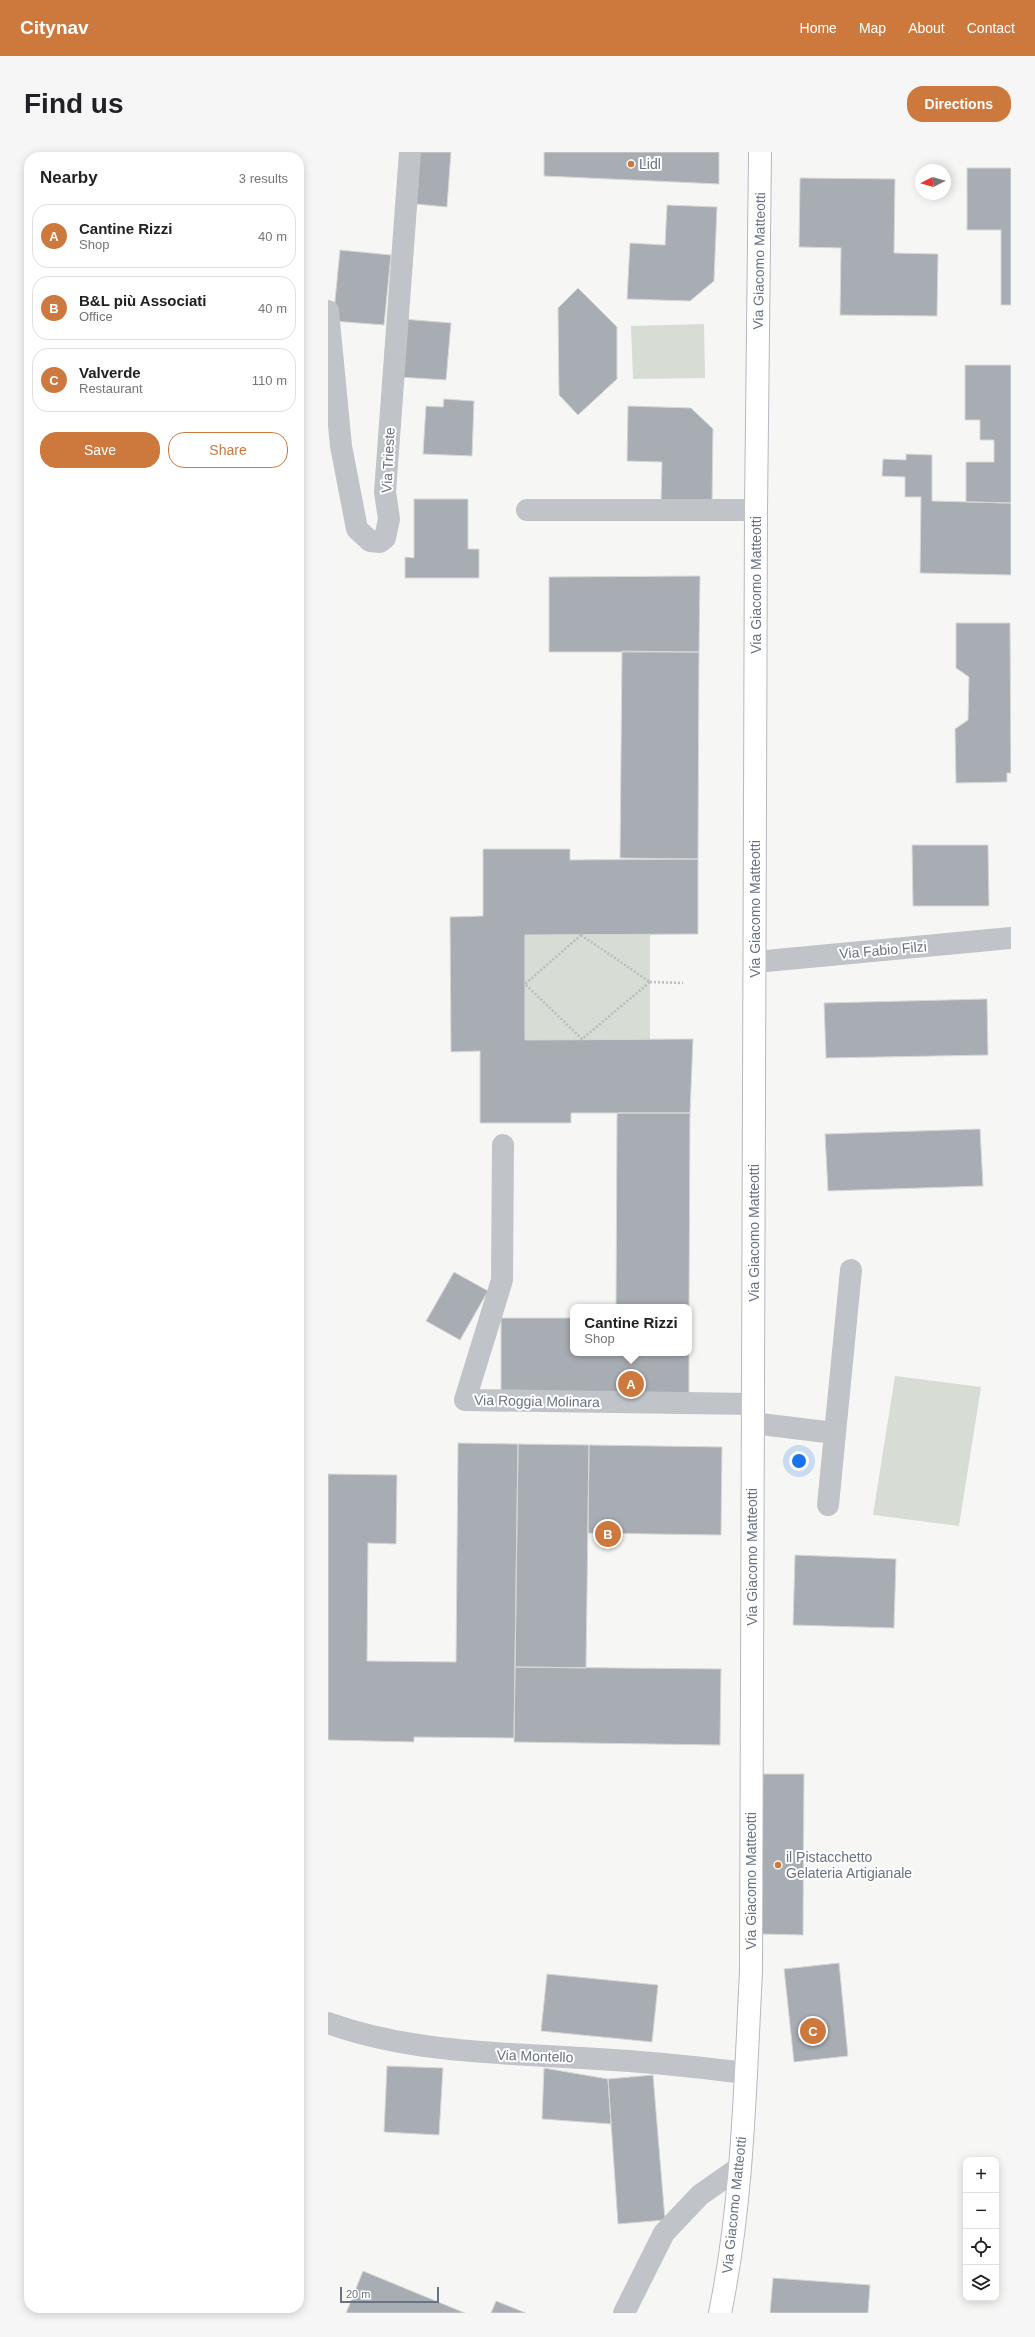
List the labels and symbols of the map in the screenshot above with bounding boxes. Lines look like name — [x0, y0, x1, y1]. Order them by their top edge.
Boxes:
place label: Lidl — [639, 156, 661, 172]
marker: Lidl — [626, 159, 636, 169]
north arrow — [915, 164, 951, 200]
street label: Via Giacomo Matteotti — [750, 192, 768, 330]
street label: Via Trieste — [378, 426, 398, 493]
street label: Via Giacomo Matteotti — [748, 516, 764, 654]
street label: Via Giacomo Matteotti — [747, 840, 763, 978]
street label: Via Fabio Filzi — [839, 938, 927, 962]
street label: Via Giacomo Matteotti — [746, 1164, 762, 1302]
pin: A — [618, 1369, 644, 1399]
street label: Via Roggia Molinara — [474, 1392, 600, 1410]
your location — [789, 1451, 809, 1471]
street label: Via Giacomo Matteotti — [744, 1488, 760, 1626]
pin: B — [595, 1519, 621, 1549]
street label: Via Giacomo Matteotti — [743, 1812, 759, 1950]
place label: il Pistacchetto Gelateria Artigianale — [786, 1849, 912, 1881]
marker: il Pistacchetto Gelateria Artigianale — [773, 1860, 783, 1870]
pin: C — [800, 2016, 826, 2046]
street label: Via Montello — [496, 2047, 574, 2065]
street label: Via Giacomo Matteotti — [719, 2136, 749, 2274]
scale bar — [340, 2285, 439, 2304]

